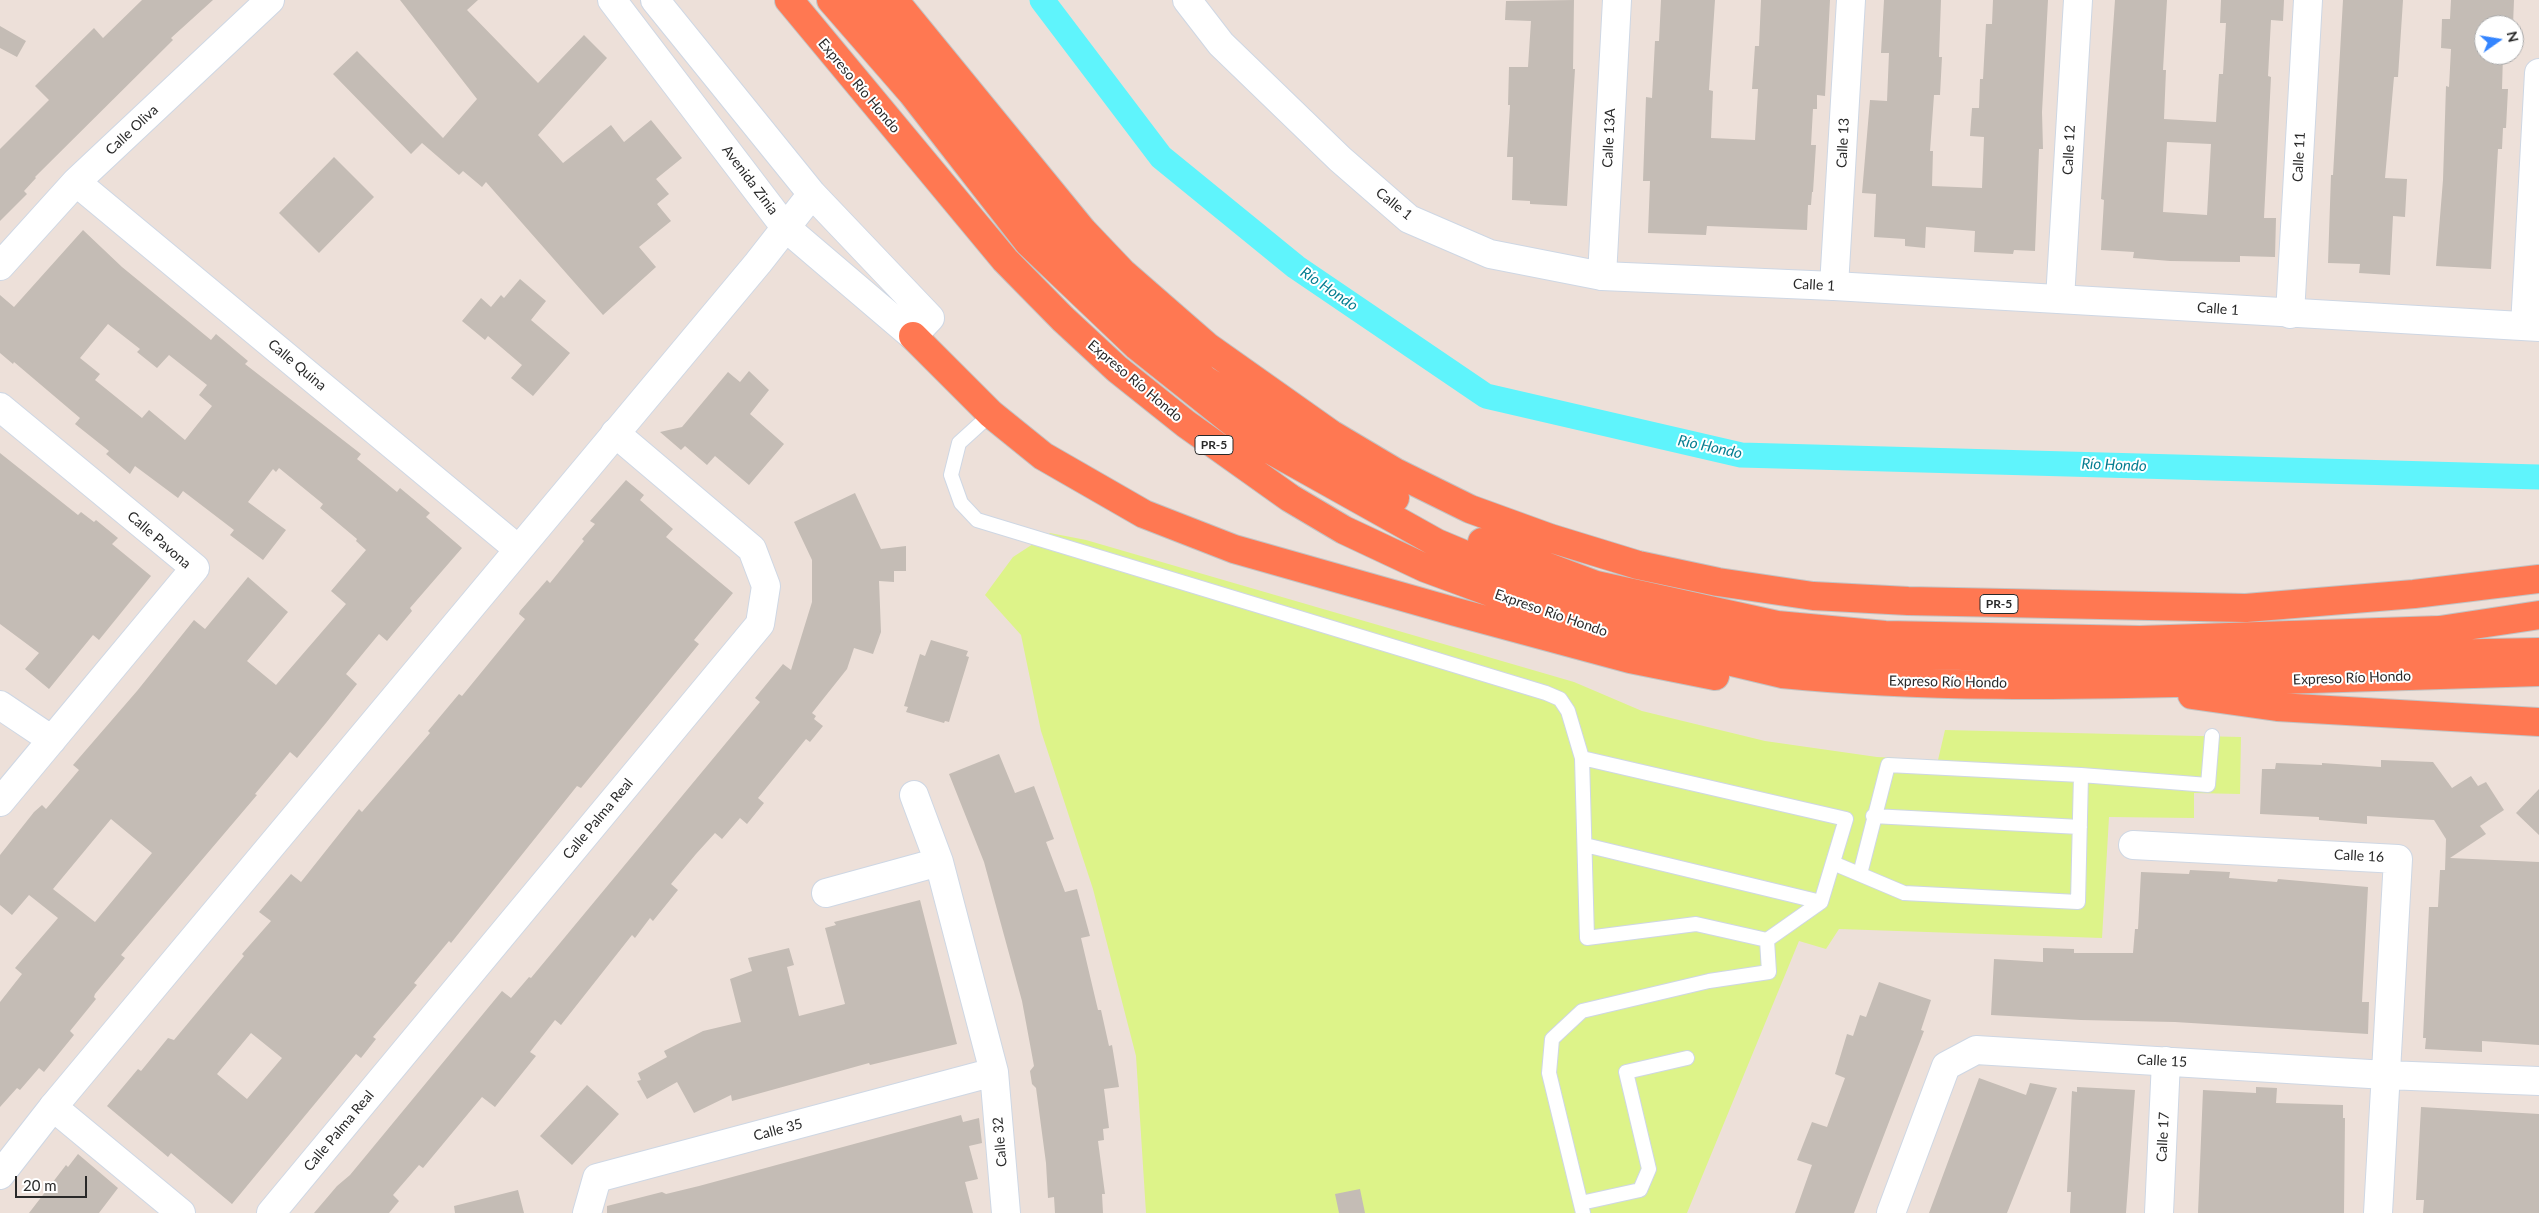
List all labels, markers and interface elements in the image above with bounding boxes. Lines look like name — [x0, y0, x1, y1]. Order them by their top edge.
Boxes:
north arrow — [2474, 15, 2524, 65]
text: N — [2504, 30, 2523, 44]
street label: Expreso Río Hondo — [815, 35, 903, 137]
street label: Calle Oliva — [102, 101, 162, 159]
street label: Calle 13A — [1599, 108, 1619, 168]
street label: Calle 13 — [1833, 118, 1853, 168]
street label: Calle 12 — [2059, 125, 2079, 175]
street label: Calle 11 — [2289, 132, 2309, 182]
street label: Avenida Zinia — [718, 142, 782, 218]
street label: Calle 1 — [1372, 184, 1416, 224]
water label: Río Hondo — [1297, 263, 1361, 315]
street label: Calle 1 — [1793, 276, 1835, 294]
street label: Calle 1 — [2196, 299, 2240, 319]
street label: Calle Quina — [264, 336, 330, 394]
street label: Expreso Río Hondo — [1084, 337, 1186, 425]
water label: Río Hondo — [1676, 431, 1744, 463]
road number: PR-5 — [1195, 436, 1233, 454]
water label: Río Hondo — [2081, 455, 2147, 475]
street label: Calle Pavona — [124, 508, 194, 572]
street label: Expreso Río Hondo — [1492, 586, 1610, 640]
road number: PR-5 — [1980, 594, 2018, 614]
street label: Expreso Río Hondo — [2293, 668, 2411, 688]
street label: Expreso Río Hondo — [1889, 673, 2007, 691]
street label: Calle Palma Real — [559, 775, 637, 863]
street label: Calle 16 — [2334, 846, 2384, 866]
street label: Calle 15 — [2137, 1051, 2187, 1071]
street label: Calle Palma Real — [300, 1087, 378, 1175]
street label: Calle 17 — [2153, 1112, 2173, 1162]
street label: Calle 35 — [752, 1115, 804, 1145]
street label: Calle 32 — [989, 1116, 1011, 1168]
scale bar — [18, 1166, 90, 1198]
text: 20 m — [23, 1176, 57, 1194]

